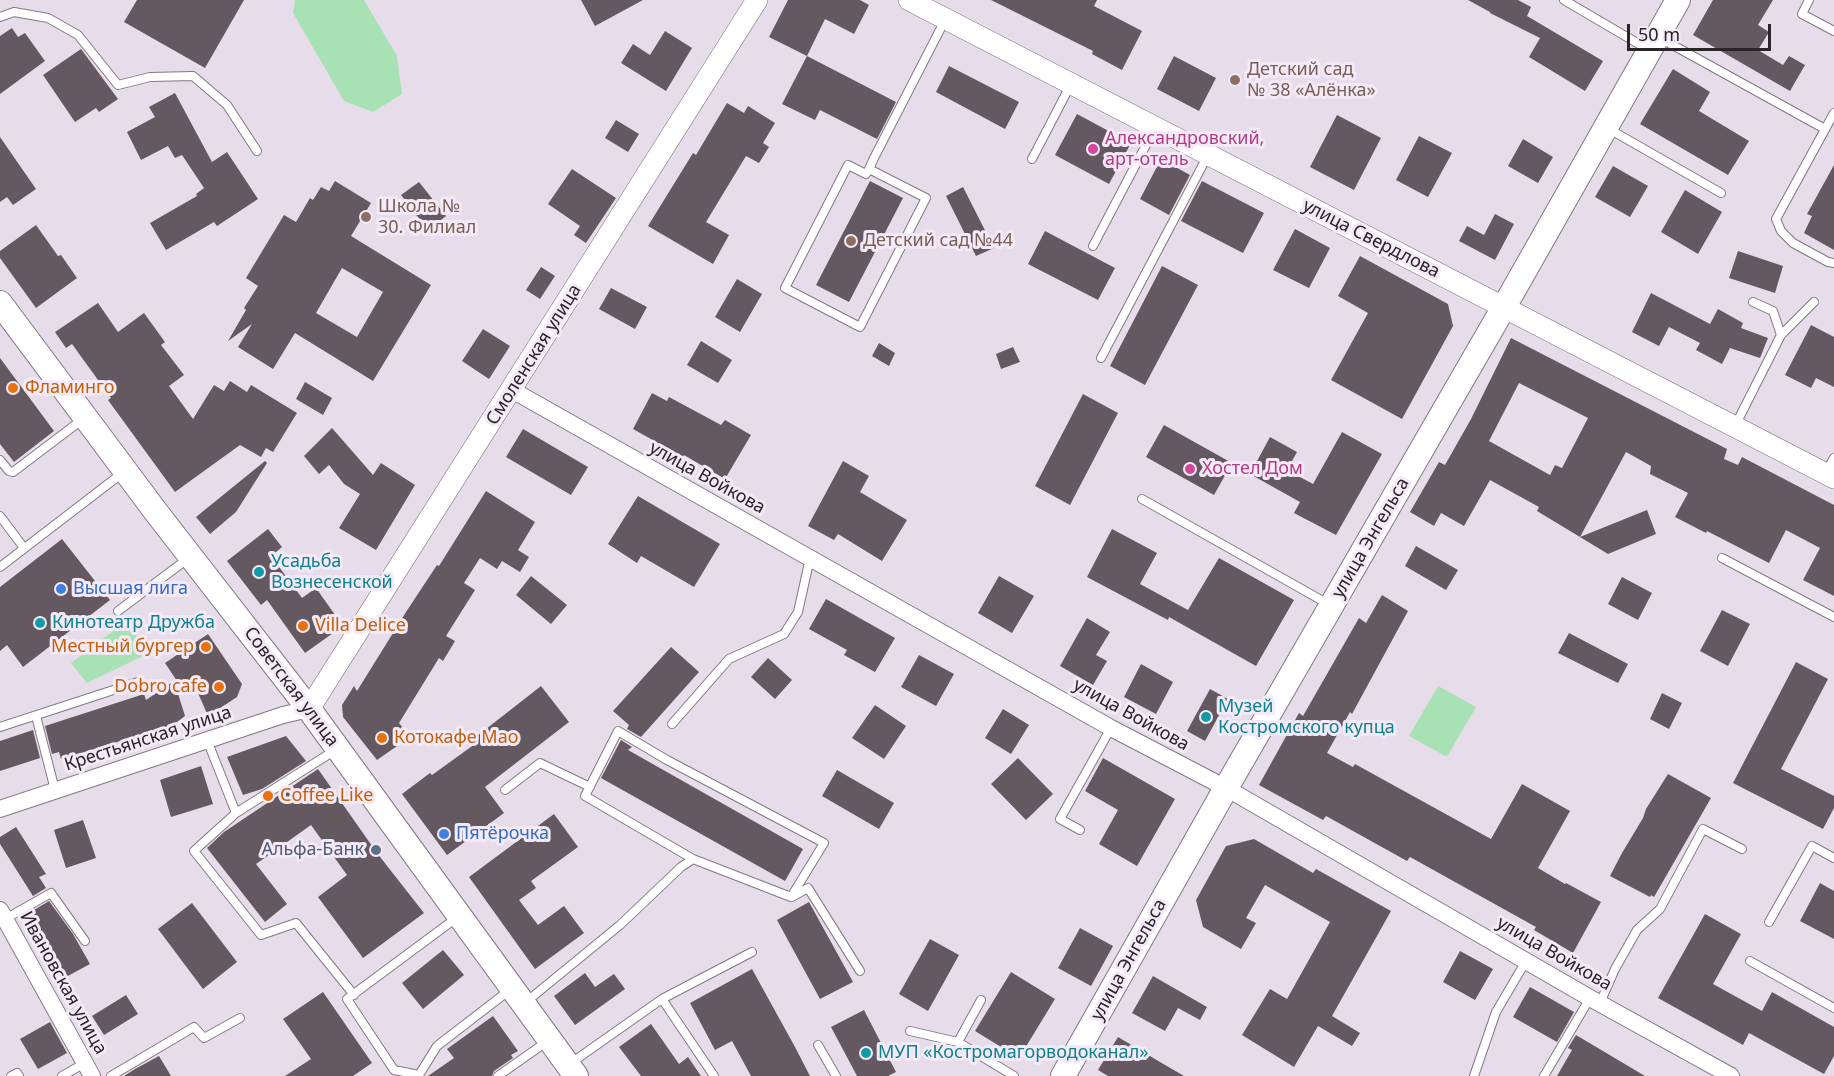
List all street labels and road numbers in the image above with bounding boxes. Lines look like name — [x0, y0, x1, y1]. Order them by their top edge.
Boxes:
street label: улица Свердлова — [1299, 195, 1443, 283]
street label: Смоленская улица — [482, 281, 586, 429]
street label: улица Войкова — [645, 437, 769, 519]
street label: улица Энгельса — [1328, 474, 1414, 602]
street label: Советская улица — [239, 623, 343, 751]
street label: улица Войкова — [1069, 674, 1193, 756]
street label: Крестьянская улица — [62, 702, 234, 776]
street label: улица Энгельса — [1087, 896, 1171, 1024]
street label: Ивановская улица — [15, 908, 111, 1058]
street label: улица Войкова — [1493, 912, 1615, 996]

